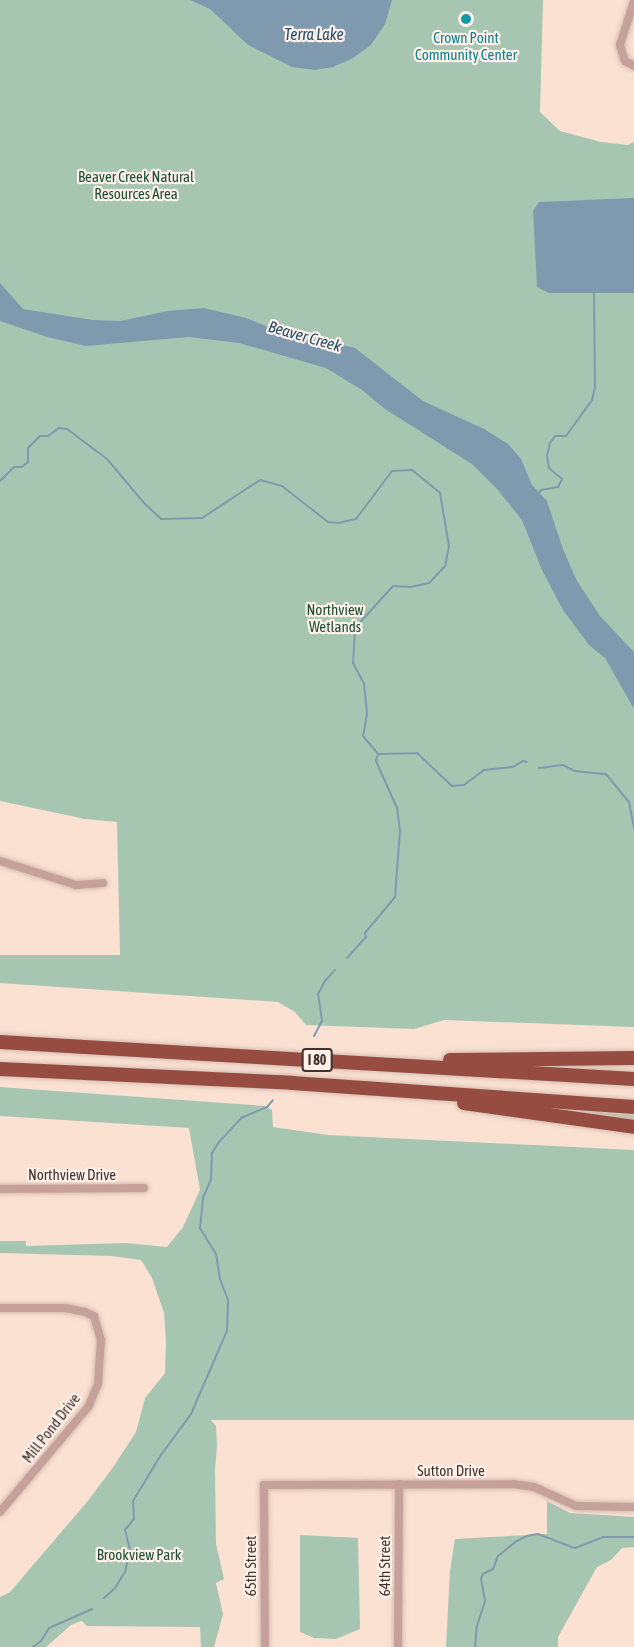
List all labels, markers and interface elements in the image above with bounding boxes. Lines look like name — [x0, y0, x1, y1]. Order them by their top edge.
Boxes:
marker: Crown Point Community Center — [459, 12, 473, 26]
water label: Terra Lake — [284, 24, 344, 44]
place label: Crown Point Community Center — [415, 28, 517, 63]
park label: Beaver Creek Natural Resources Area — [78, 167, 194, 202]
water label: Beaver Creek — [266, 316, 344, 356]
park label: Northview Wetlands — [306, 600, 364, 635]
road number: I 80 — [300, 1049, 334, 1071]
street label: Northview Drive — [28, 1166, 116, 1184]
street label: Mill Pond Drive — [18, 1390, 84, 1466]
street label: Sutton Drive — [417, 1462, 485, 1480]
street label: 65th Street — [242, 1536, 260, 1596]
street label: 64th Street — [376, 1536, 394, 1596]
park label: Brookview Park — [97, 1546, 181, 1564]

